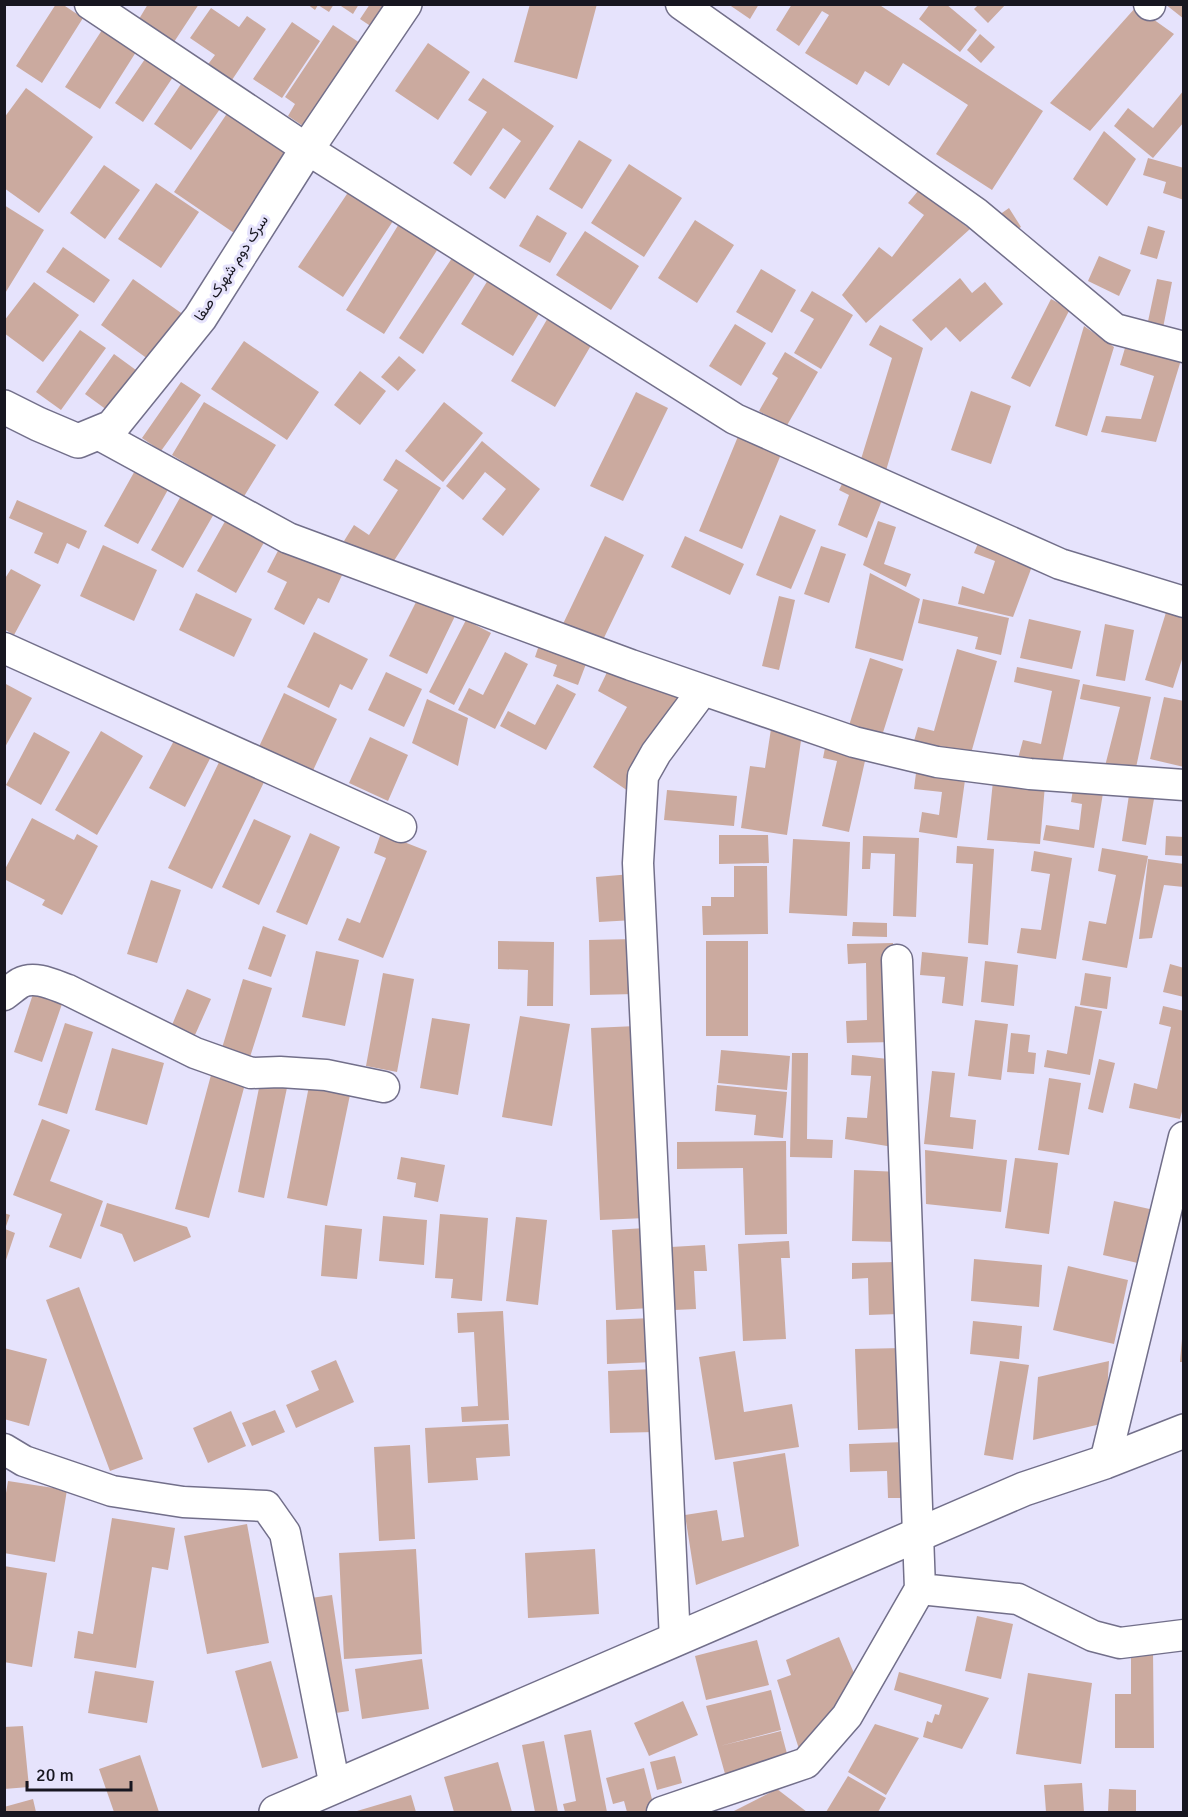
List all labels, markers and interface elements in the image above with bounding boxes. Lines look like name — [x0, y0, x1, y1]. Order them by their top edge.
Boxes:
street label: سرک دوم شهرک صفا — [190, 211, 273, 325]
scale bar — [27, 1754, 130, 1792]
text: 20 m — [36, 1764, 74, 1786]

